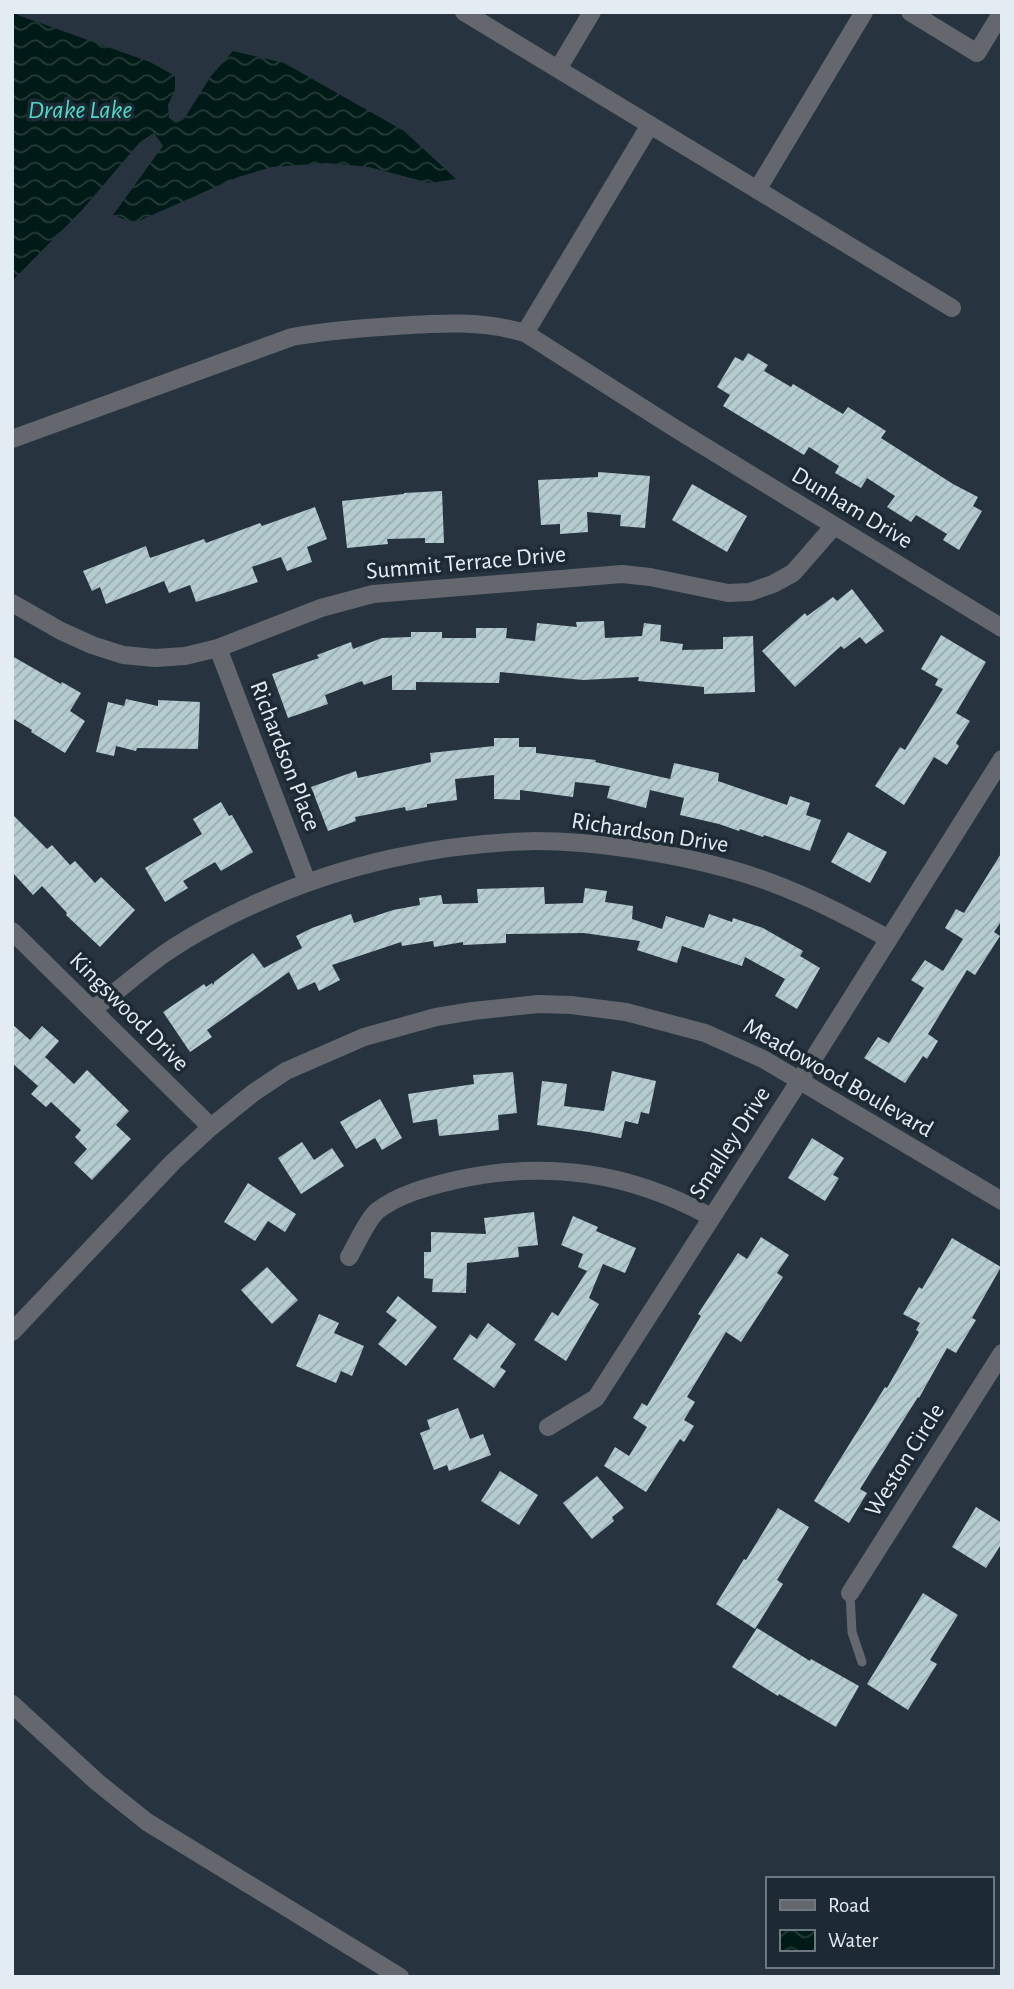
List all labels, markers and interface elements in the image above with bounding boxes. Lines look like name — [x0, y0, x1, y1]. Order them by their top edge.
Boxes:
water label: Drake Lake — [28, 97, 132, 123]
street label: Dunham Drive — [787, 463, 917, 553]
street label: Summit Terrace Drive — [365, 542, 567, 584]
street label: Richardson Place — [245, 678, 325, 834]
street label: Richardson Drive — [570, 809, 730, 857]
street label: Kingswood Drive — [65, 948, 193, 1076]
street label: Meadowood Boulevard — [739, 1014, 937, 1142]
street label: Smalley Drive — [685, 1083, 775, 1203]
street label: Weston Circle — [861, 1399, 949, 1521]
legend — [766, 1877, 993, 1968]
text: Road — [828, 1895, 870, 1916]
text: Water — [828, 1930, 878, 1951]

